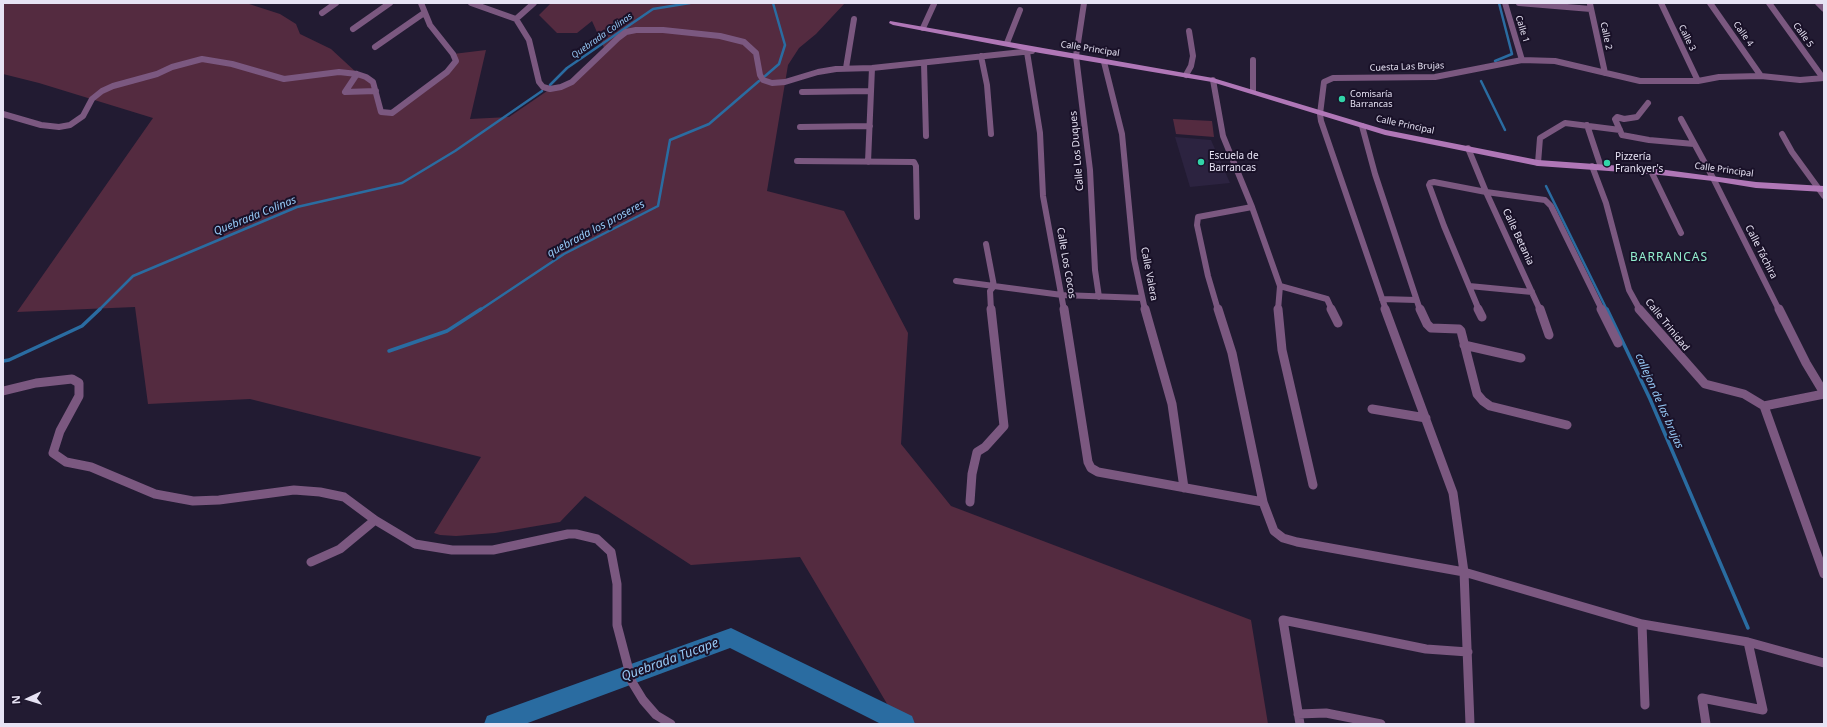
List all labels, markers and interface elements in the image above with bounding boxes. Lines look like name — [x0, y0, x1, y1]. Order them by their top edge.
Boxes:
water label: Quebrada Colinas — [570, 11, 634, 61]
street label: Calle 1 — [1513, 14, 1531, 44]
street label: Calle 4 — [1731, 19, 1755, 49]
street label: Calle 2 — [1598, 21, 1614, 51]
street label: Calle 5 — [1790, 21, 1816, 49]
street label: Calle 3 — [1676, 23, 1698, 53]
street label: Calle Principal — [1060, 39, 1120, 59]
street label: Cuesta Las Brujas — [1370, 60, 1444, 74]
place label: Comisaría Barrancas — [1350, 89, 1392, 110]
marker: Comisaría Barrancas — [1337, 94, 1347, 104]
street label: Calle Los Duques — [1068, 111, 1086, 191]
street label: Calle Principal — [1375, 114, 1435, 136]
place label: Escuela de Barrancas — [1209, 150, 1259, 174]
place label: Pizzería Frankyer's — [1615, 151, 1663, 174]
marker: Escuela de Barrancas — [1196, 157, 1206, 167]
marker: Pizzería Frankyer's — [1602, 158, 1612, 168]
street label: Calle Principal — [1694, 161, 1754, 179]
water label: Quebrada Colinas — [212, 193, 298, 239]
water label: quebrada los proseres — [545, 198, 647, 260]
street label: Calle Betania — [1500, 207, 1536, 267]
street label: Calle Táchira — [1742, 223, 1780, 281]
street label: Calle Los Cocos — [1054, 226, 1078, 300]
street label: Calle Valera — [1138, 246, 1160, 302]
district label: BARRANCAS — [1630, 251, 1708, 265]
street label: Calle Trinidad — [1642, 296, 1692, 354]
water label: callejon de las brujas — [1632, 351, 1686, 451]
water label: Quebrada Tucape — [619, 635, 721, 685]
north arrow — [8, 679, 48, 719]
text: N — [8, 695, 23, 705]

